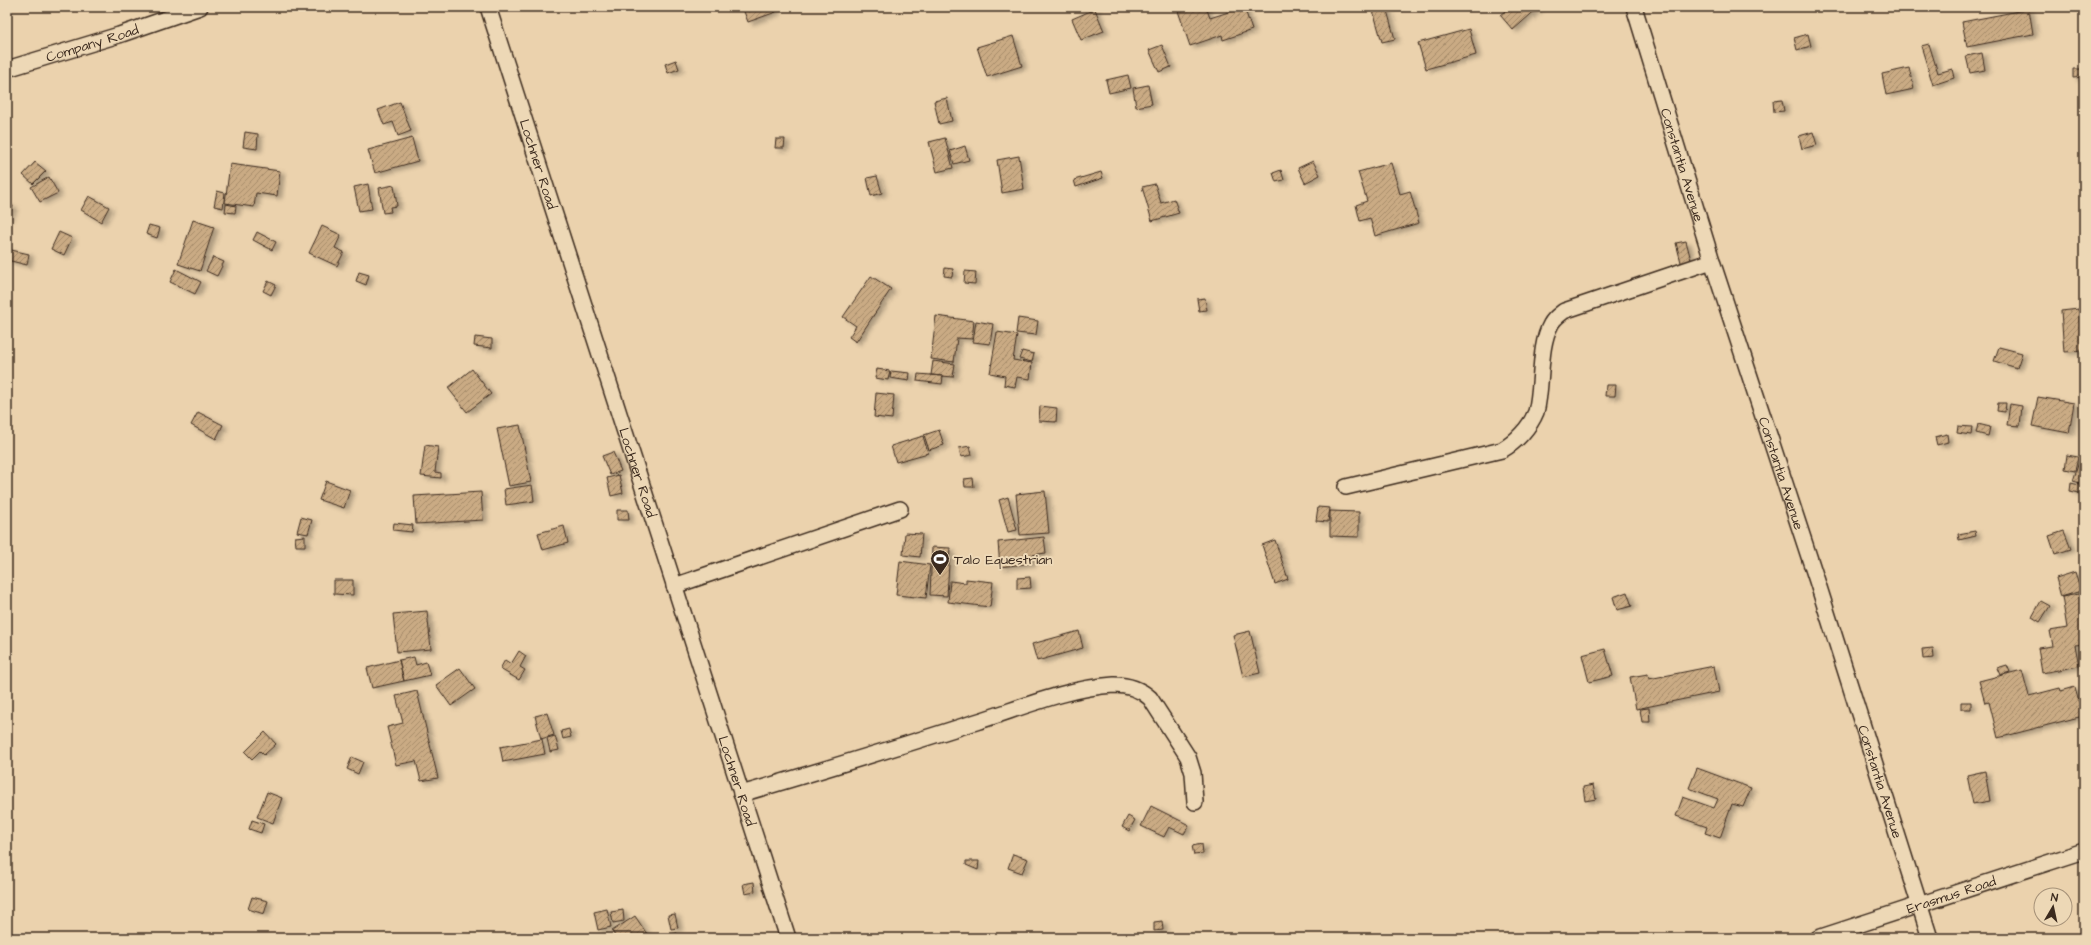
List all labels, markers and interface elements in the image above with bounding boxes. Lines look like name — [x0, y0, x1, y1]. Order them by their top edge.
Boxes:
street label: Company Road — [44, 20, 141, 68]
street label: Constantia Avenue — [1655, 106, 1708, 225]
street label: Lochner Road — [514, 117, 562, 212]
street label: Constantia Avenue — [1753, 414, 1809, 533]
street label: Lochner Road — [613, 425, 661, 520]
sports icon: Talo Equestrian — [929, 548, 951, 576]
place label: Talo Equestrian — [954, 550, 1052, 570]
street label: Constantia Avenue — [1852, 723, 1907, 842]
street label: Lochner Road — [713, 734, 760, 829]
street label: Erasmus Road — [1904, 871, 1999, 919]
north arrow — [2033, 887, 2073, 927]
text: N — [2050, 890, 2059, 906]

